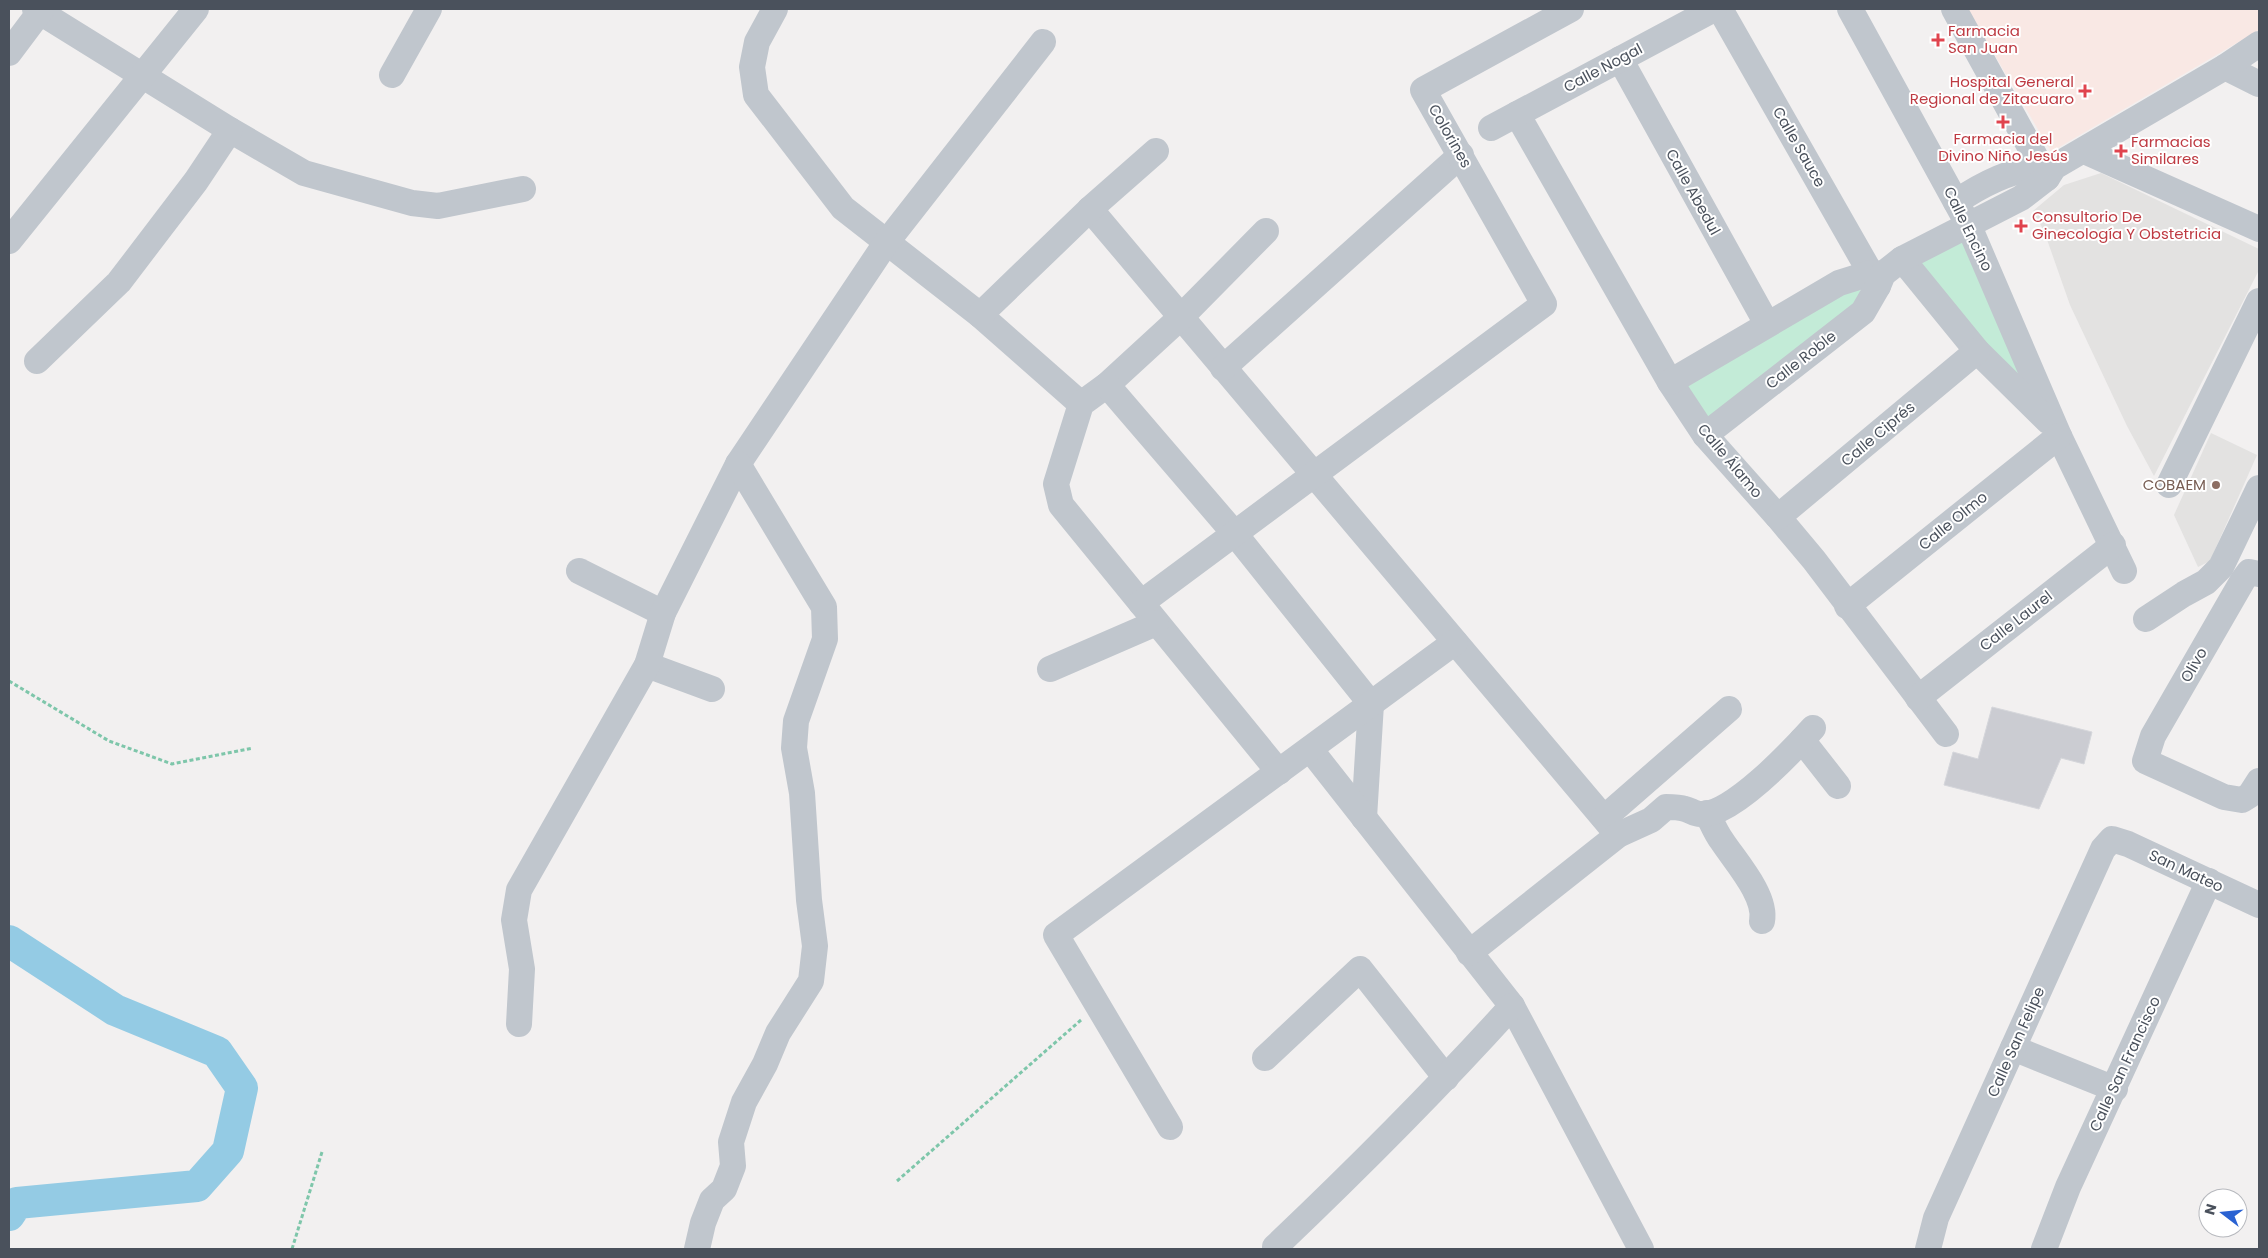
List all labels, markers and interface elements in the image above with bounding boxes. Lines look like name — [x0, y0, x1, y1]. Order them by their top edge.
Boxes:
place label: Farmacia San Juan — [1948, 20, 2020, 58]
marker: Farmacia San Juan — [1932, 34, 1944, 46]
street label: Calle Nogal — [1560, 38, 1646, 97]
place label: Hospital General Regional de Zitacuaro — [1910, 71, 2074, 109]
marker: Hospital General Regional de Zitacuaro — [2078, 84, 2092, 98]
street label: Colorines — [1424, 100, 1477, 172]
street label: Calle Sauce — [1768, 103, 1831, 191]
marker: Farmacia del Divino Niño Jesús — [1997, 116, 2009, 128]
place label: Farmacia del Divino Niño Jesús — [1938, 128, 2068, 166]
place label: Farmacias Similares — [2131, 131, 2211, 169]
street label: Calle Abedul — [1661, 145, 1726, 239]
marker: Farmacias Similares — [2115, 145, 2127, 157]
street label: Calle Encino — [1939, 183, 1998, 275]
place label: Consultorio De Ginecología Y Obstetricia — [2032, 206, 2221, 244]
marker: Consultorio De Ginecología Y Obstetricia — [2014, 219, 2028, 233]
street label: Calle Roble — [1761, 325, 1840, 394]
street label: Calle Ciprés — [1836, 396, 1919, 471]
street label: Calle Álamo — [1693, 419, 1768, 502]
place label: COBAEM — [2143, 474, 2206, 495]
marker: COBAEM — [2210, 479, 2222, 491]
street label: Calle Olmo — [1914, 486, 1992, 555]
street label: Calle Laurel — [1975, 585, 2057, 656]
street label: Olivo — [2175, 643, 2212, 686]
street label: San Mateo — [2146, 844, 2227, 897]
street label: Calle San Felipe — [1982, 983, 2049, 1100]
street label: Calle San Francisco — [2084, 993, 2165, 1135]
north arrow — [2198, 1188, 2248, 1238]
text: N — [2199, 1202, 2222, 1217]

